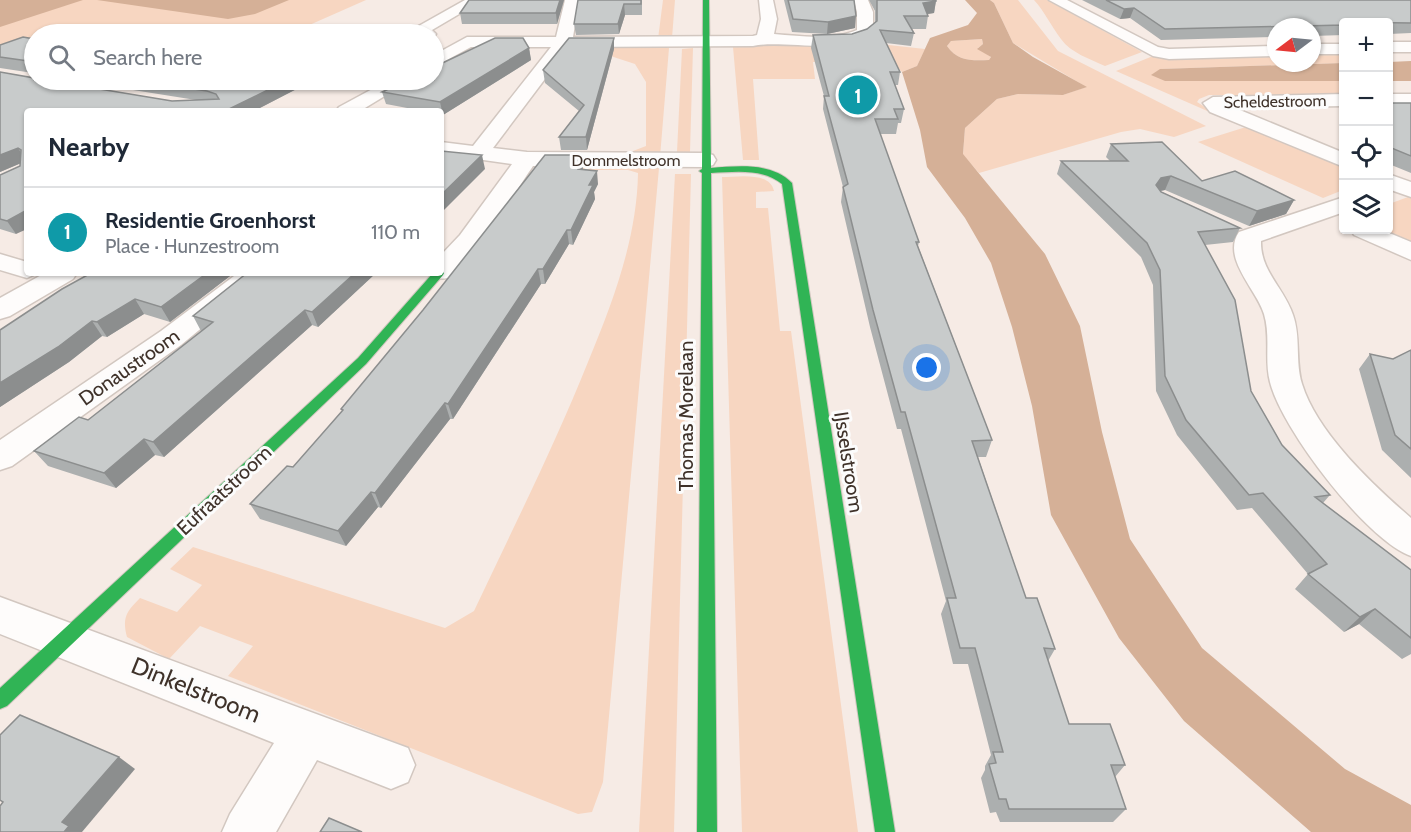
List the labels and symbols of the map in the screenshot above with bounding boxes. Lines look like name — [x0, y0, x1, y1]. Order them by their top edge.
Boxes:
north arrow — [1267, 18, 1321, 72]
pin: 1 — [838, 72, 878, 118]
street label: Scheldestroom — [1223, 91, 1327, 112]
street label: Dommelstroom — [572, 151, 680, 170]
street label: Donaustroom — [74, 324, 184, 410]
street label: Thomas Morelaan — [674, 341, 698, 491]
your location — [912, 353, 941, 382]
street label: IJsselstroom — [829, 410, 869, 514]
street label: Eufraatstroom — [172, 440, 276, 540]
street label: Dinkelstroom — [127, 650, 265, 729]

